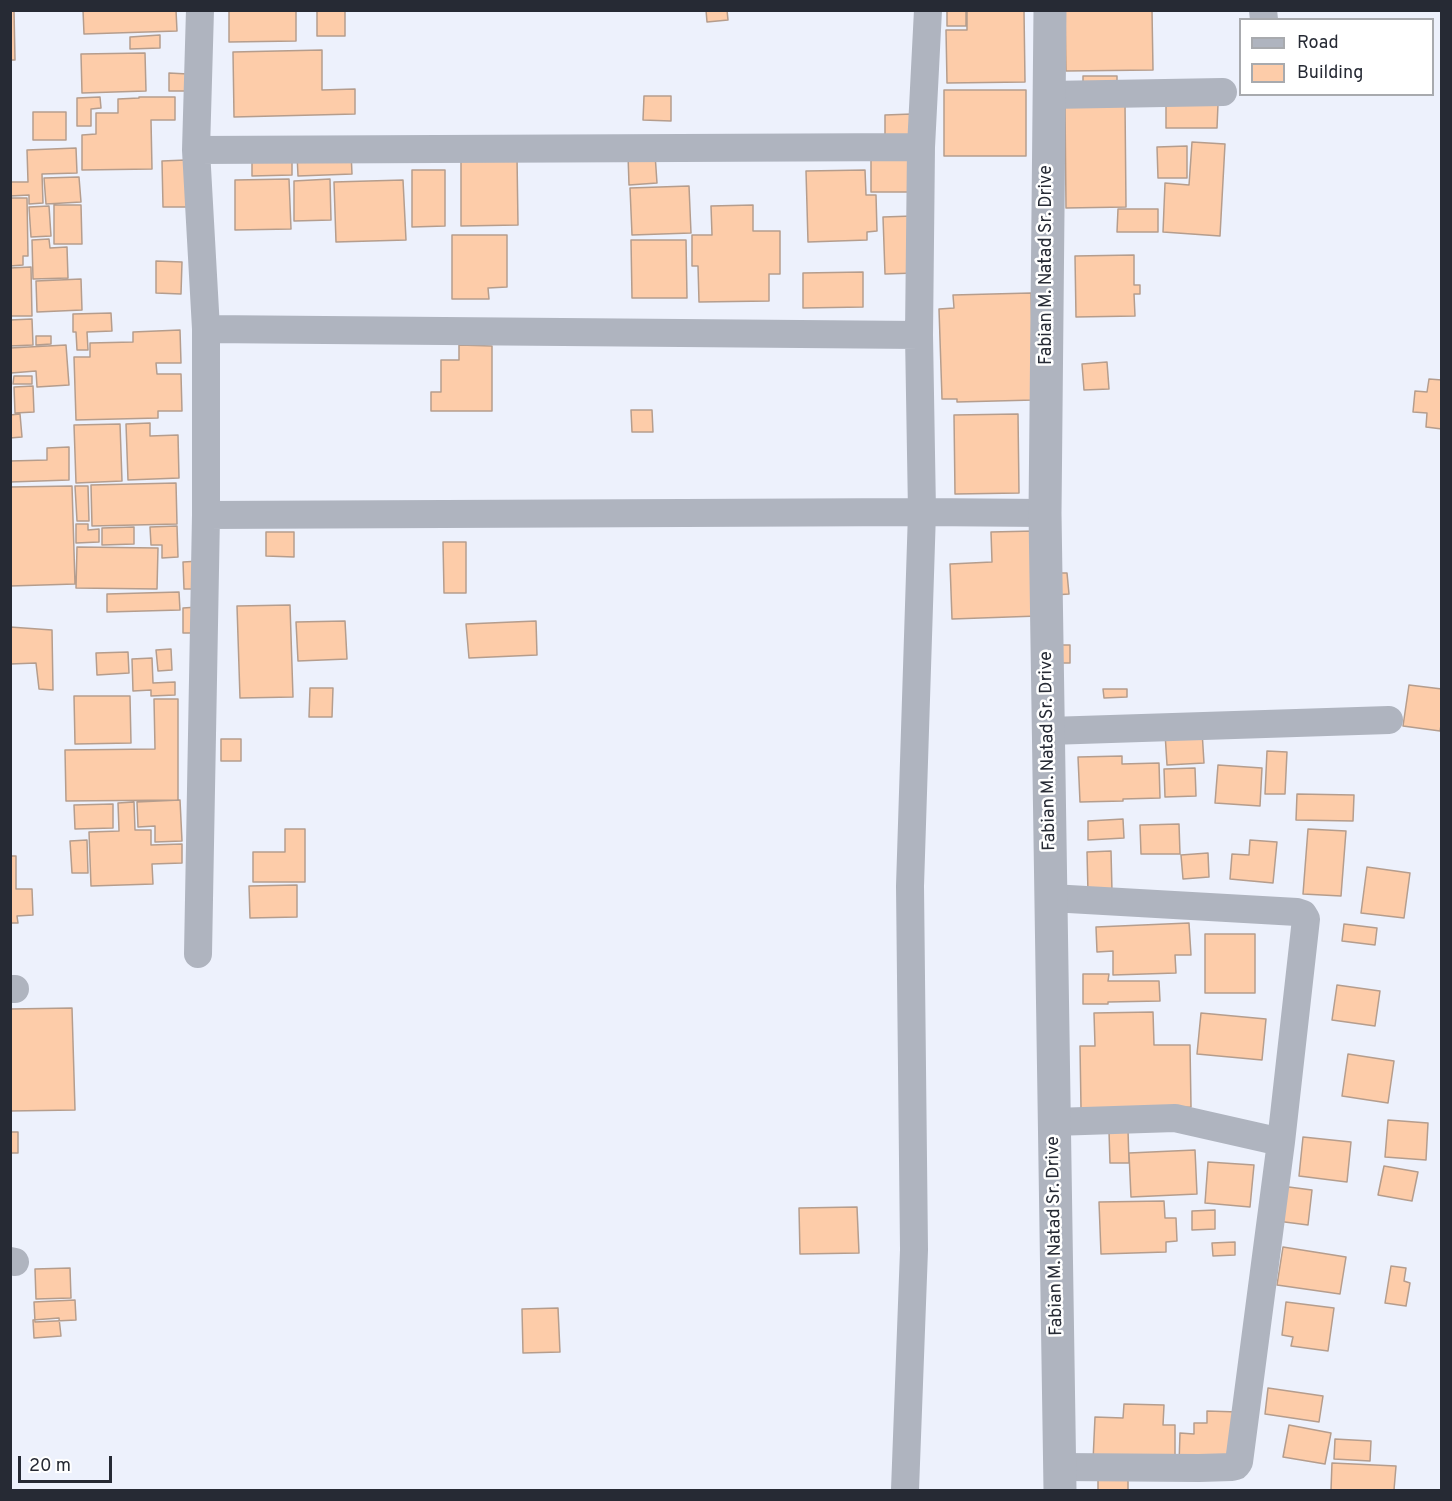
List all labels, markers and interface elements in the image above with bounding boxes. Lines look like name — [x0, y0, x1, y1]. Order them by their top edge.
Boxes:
legend — [1239, 18, 1434, 96]
text: Road — [1297, 32, 1339, 55]
text: Building — [1297, 62, 1363, 85]
street label: Fabian M. Natad Sr. Drive — [1036, 165, 1058, 365]
street label: Fabian M. Natad Sr. Drive — [1036, 651, 1062, 851]
street label: Fabian M. Natad Sr. Drive — [1043, 1136, 1069, 1336]
scale bar — [21, 1444, 116, 1482]
text: 20 m — [29, 1455, 71, 1478]

